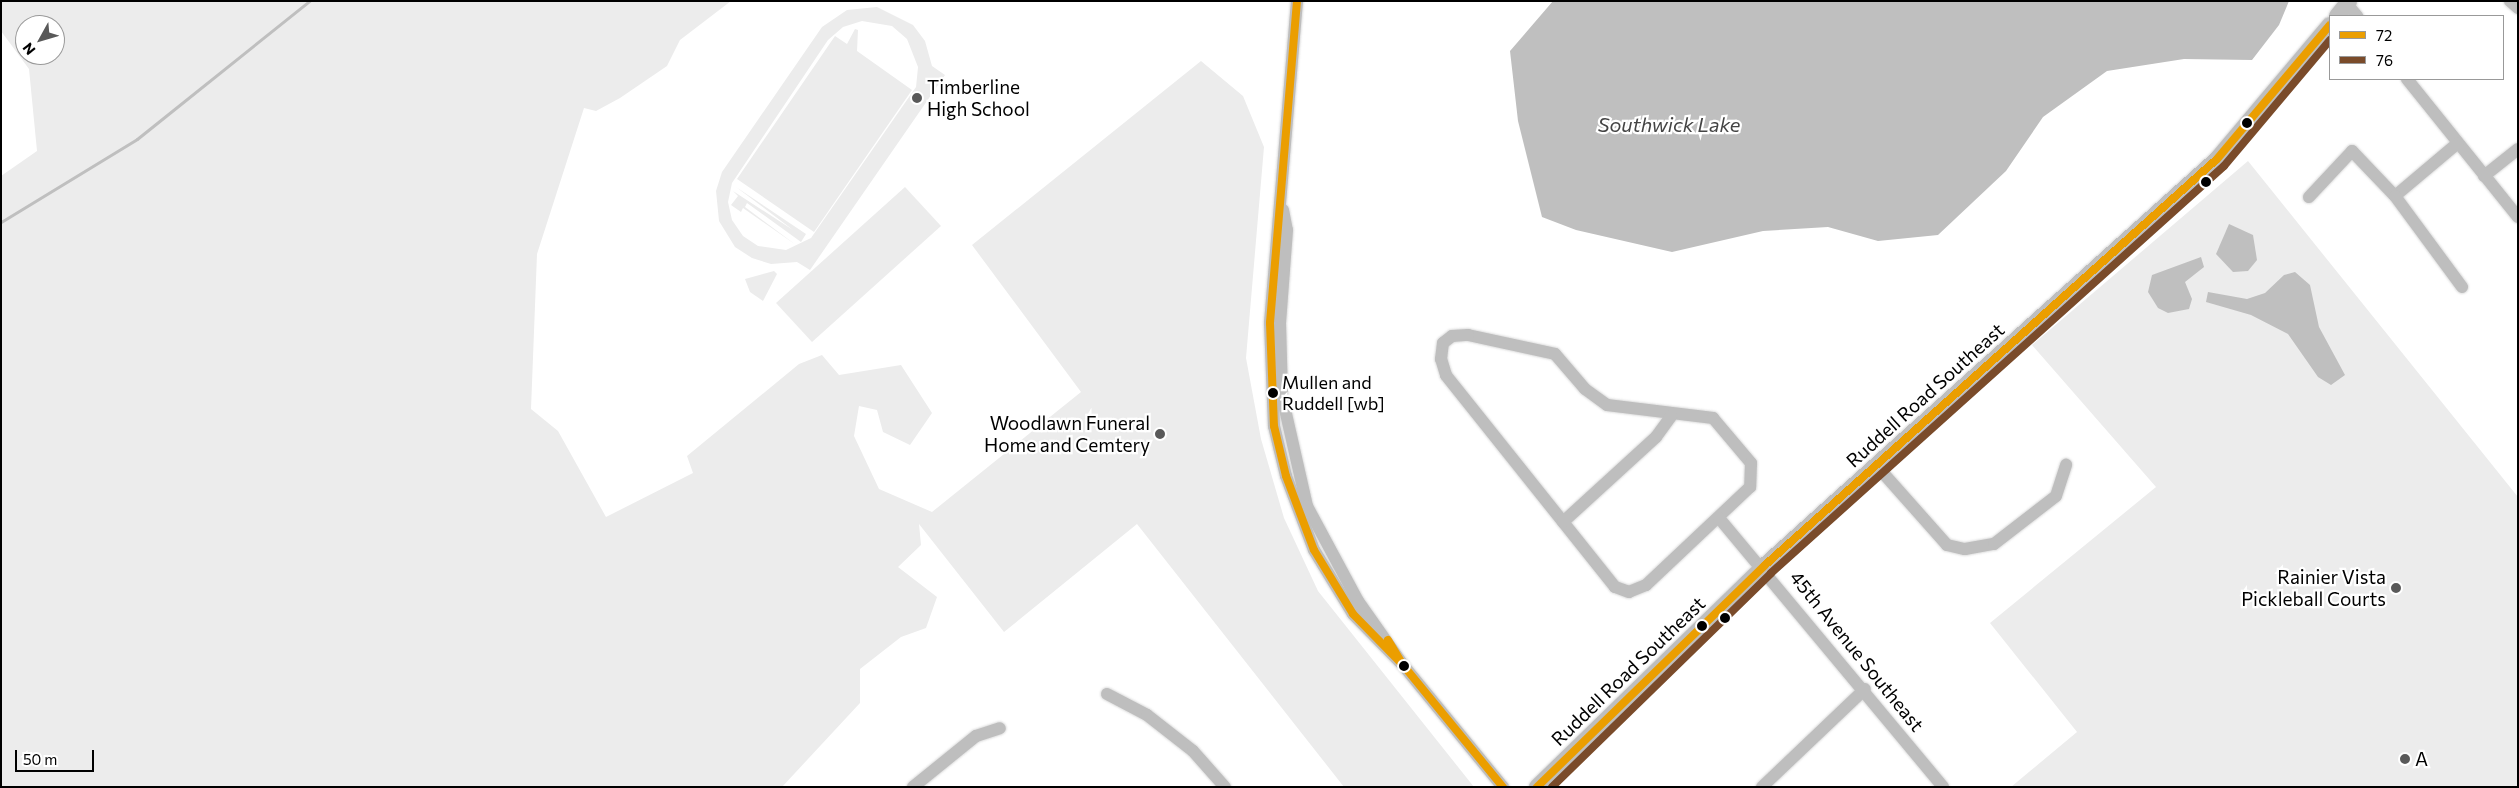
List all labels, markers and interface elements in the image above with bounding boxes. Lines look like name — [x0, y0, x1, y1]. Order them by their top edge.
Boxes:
north arrow — [15, 15, 65, 65]
legend — [2329, 15, 2504, 80]
text: 72 — [2376, 26, 2392, 44]
text: N — [19, 40, 39, 59]
text: 76 — [2376, 51, 2393, 69]
place label: Timberline High School — [927, 76, 1030, 120]
marker: Timberline High School — [911, 92, 923, 104]
water label: Southwick Lake — [1598, 112, 1740, 136]
unlabelled marker — [2242, 118, 2252, 128]
unlabelled marker — [2201, 177, 2211, 187]
street label: Ruddell Road Southeast — [1841, 318, 2009, 472]
place label: Mullen and Ruddell [wb] — [1282, 372, 1385, 414]
marker: Mullen and Ruddell [wb] — [1268, 388, 1278, 398]
place label: Woodlawn Funeral Home and Cemtery — [984, 412, 1150, 456]
marker: Woodlawn Funeral Home and Cemtery — [1154, 428, 1166, 440]
street label: 45th Avenue Southeast — [1785, 566, 1929, 736]
place label: Rainier Vista Pickleball Courts — [2241, 566, 2386, 610]
marker: Rainier Vista Pickleball Courts — [2390, 582, 2402, 594]
street label: Ruddell Road Southeast — [1546, 592, 1710, 750]
unlabelled marker — [1720, 613, 1730, 623]
unlabelled marker — [1697, 621, 1707, 631]
unlabelled marker — [1399, 661, 1409, 671]
scale bar — [18, 740, 96, 772]
place label: A — [2415, 748, 2428, 770]
text: 50 m — [23, 750, 57, 768]
marker: A — [2399, 753, 2411, 765]

